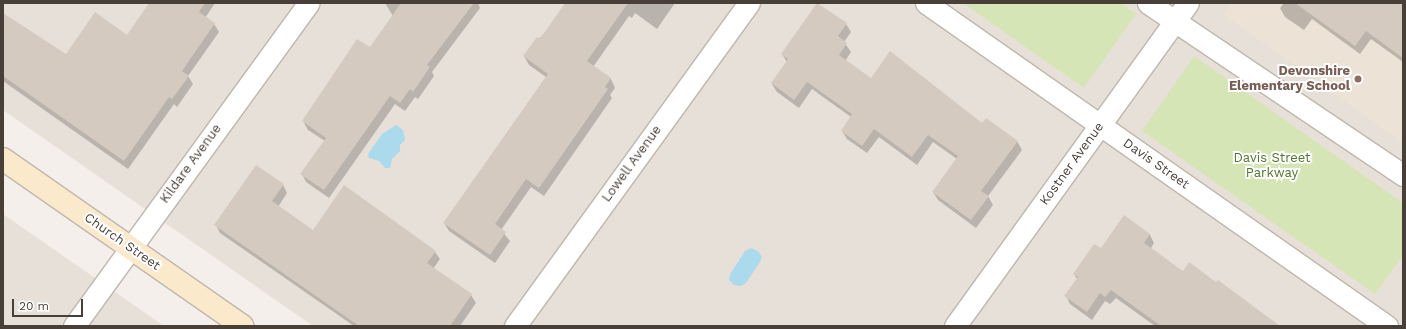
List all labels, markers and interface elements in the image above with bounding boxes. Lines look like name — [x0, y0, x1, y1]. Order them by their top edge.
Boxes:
place label: Devonshire Elementary School — [1229, 64, 1350, 95]
marker: Devonshire Elementary School — [1353, 74, 1363, 84]
street label: Kostner Avenue — [1036, 119, 1108, 209]
street label: Kildare Avenue — [157, 121, 225, 207]
street label: Lowell Avenue — [599, 122, 665, 206]
street label: Davis Street — [1120, 135, 1192, 193]
park label: Davis Street Parkway — [1233, 151, 1311, 182]
street label: Church Street — [81, 210, 163, 274]
scale bar — [14, 291, 85, 317]
text: 20 m — [19, 299, 49, 313]

